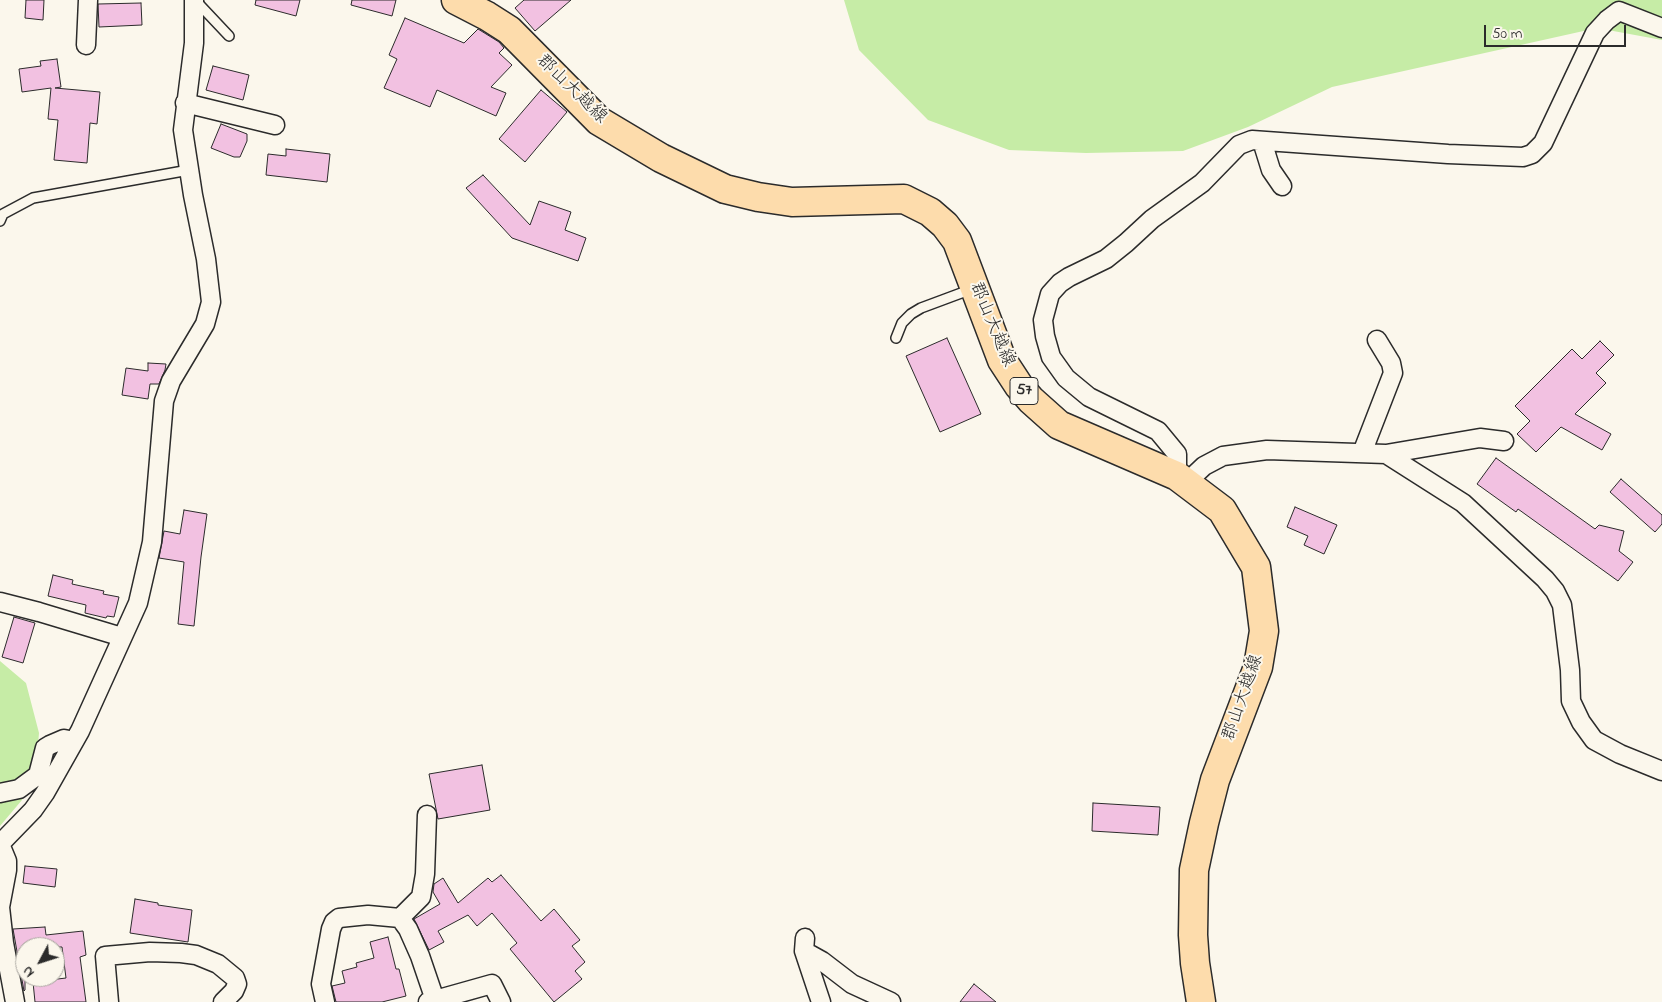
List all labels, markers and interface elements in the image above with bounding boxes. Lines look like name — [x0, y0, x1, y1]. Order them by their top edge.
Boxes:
scale bar — [1487, 15, 1630, 47]
text: 50 m — [1492, 23, 1522, 45]
street label: 郡山大越線 — [531, 51, 611, 129]
street label: 郡山大越線 — [963, 279, 1019, 371]
road number: 57 — [1010, 378, 1038, 404]
street label: 郡山大越線 — [1219, 652, 1269, 744]
north arrow — [15, 937, 65, 987]
text: N — [18, 961, 40, 982]

